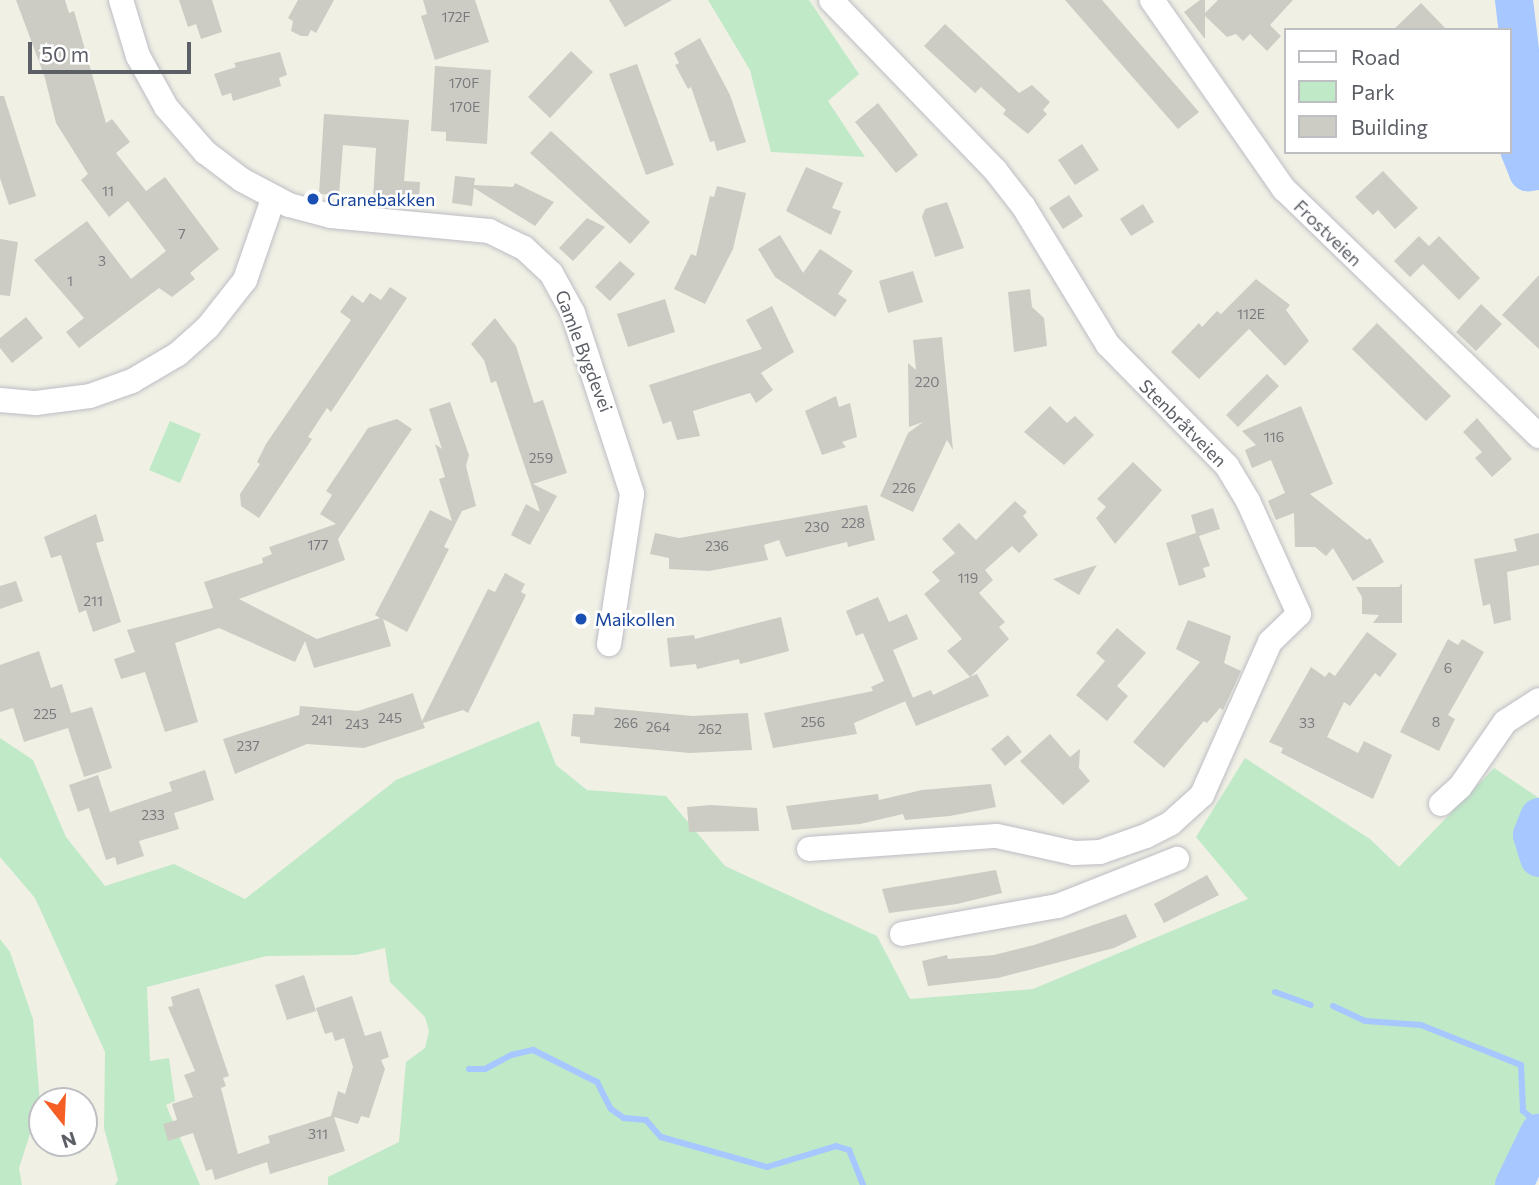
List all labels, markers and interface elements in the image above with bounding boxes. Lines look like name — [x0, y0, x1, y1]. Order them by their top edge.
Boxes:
house number: 172F — [441, 9, 471, 25]
scale bar — [32, 28, 194, 72]
legend — [1284, 28, 1511, 154]
text: 50 m — [41, 41, 89, 66]
text: Road — [1351, 44, 1400, 69]
house number: 170F — [449, 75, 479, 91]
text: Park — [1351, 79, 1395, 104]
house number: 170E — [450, 99, 480, 115]
text: Building — [1351, 114, 1428, 139]
house number: 11 — [102, 183, 114, 199]
place label: Granebakken — [327, 188, 435, 210]
marker: Granebakken — [305, 191, 321, 207]
street label: Frostveien — [1290, 195, 1366, 271]
house number: 7 — [178, 226, 186, 242]
house number: 3 — [98, 253, 106, 269]
house number: 1 — [67, 273, 73, 289]
street label: Gamle Bygdevei — [551, 287, 617, 415]
house number: 112E — [1237, 306, 1265, 322]
house number: 220 — [915, 374, 939, 390]
street label: Stenbråtveien — [1135, 375, 1231, 471]
house number: 116 — [1264, 429, 1284, 445]
house number: 259 — [529, 450, 553, 466]
house number: 226 — [892, 480, 916, 496]
house number: 228 — [841, 515, 865, 531]
house number: 230 — [805, 519, 829, 535]
house number: 177 — [308, 537, 328, 553]
house number: 236 — [705, 538, 729, 554]
house number: 119 — [958, 570, 978, 586]
house number: 211 — [83, 593, 103, 609]
place label: Maikollen — [595, 608, 675, 630]
marker: Maikollen — [573, 611, 589, 627]
house number: 6 — [1444, 660, 1452, 676]
house number: 225 — [33, 706, 57, 722]
house number: 245 — [378, 710, 402, 726]
house number: 241 — [311, 712, 333, 728]
house number: 256 — [801, 714, 825, 730]
house number: 8 — [1432, 714, 1440, 730]
house number: 266 — [614, 715, 638, 731]
house number: 33 — [1299, 715, 1315, 731]
house number: 243 — [345, 716, 369, 732]
house number: 264 — [646, 719, 670, 735]
house number: 262 — [698, 721, 722, 737]
house number: 237 — [236, 738, 260, 754]
house number: 233 — [141, 807, 165, 823]
north arrow — [28, 1087, 98, 1157]
house number: 311 — [308, 1126, 328, 1142]
text: N — [59, 1127, 79, 1154]

